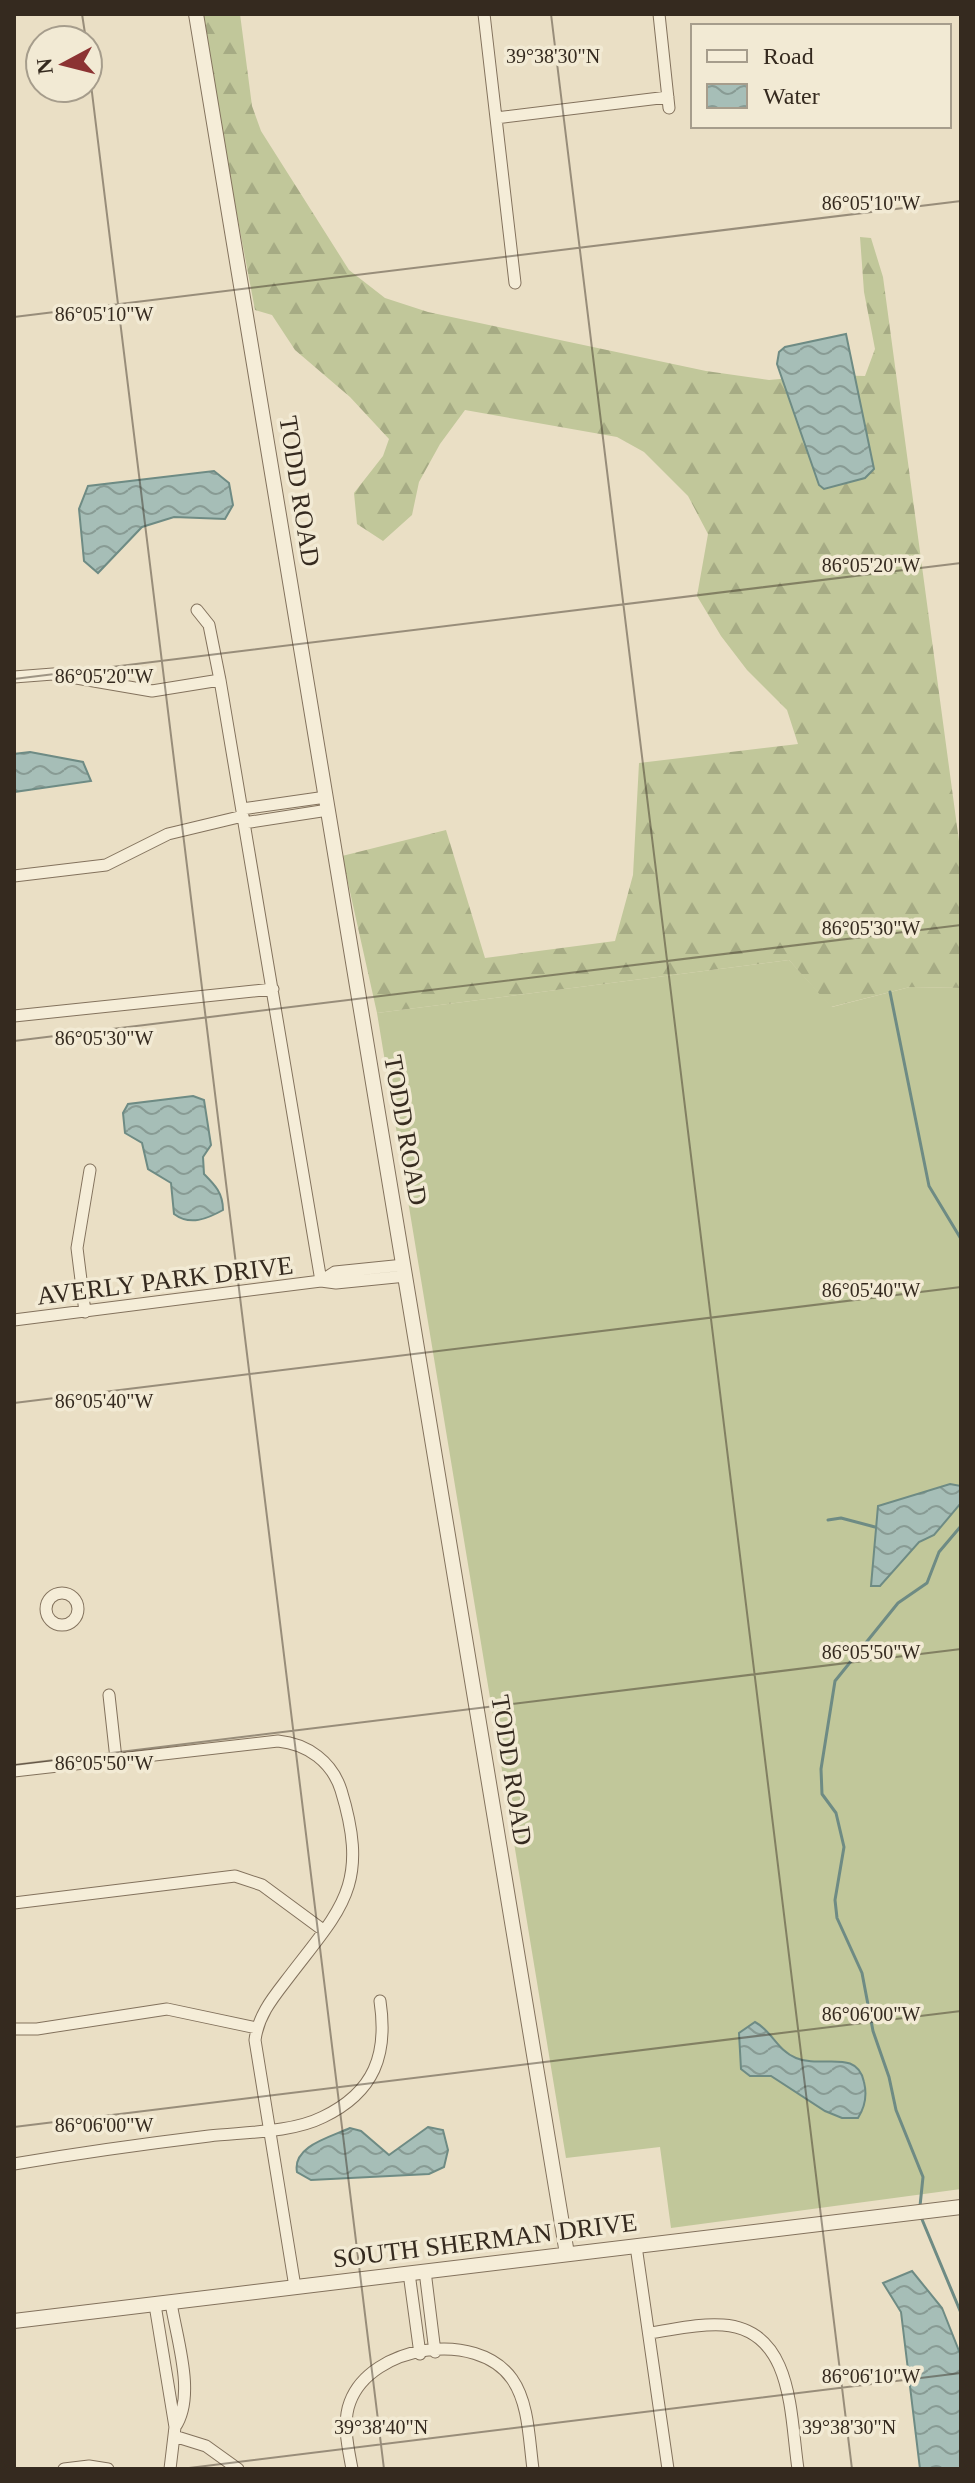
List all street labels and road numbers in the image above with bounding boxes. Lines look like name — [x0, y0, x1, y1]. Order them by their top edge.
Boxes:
street label: TODD ROAD — [273, 414, 326, 568]
street label: TODD ROAD — [378, 1053, 433, 1207]
street label: AVERLY PARK DRIVE — [35, 1250, 295, 1311]
street label: TODD ROAD — [485, 1693, 538, 1847]
street label: SOUTH SHERMAN DRIVE — [331, 2207, 639, 2274]

